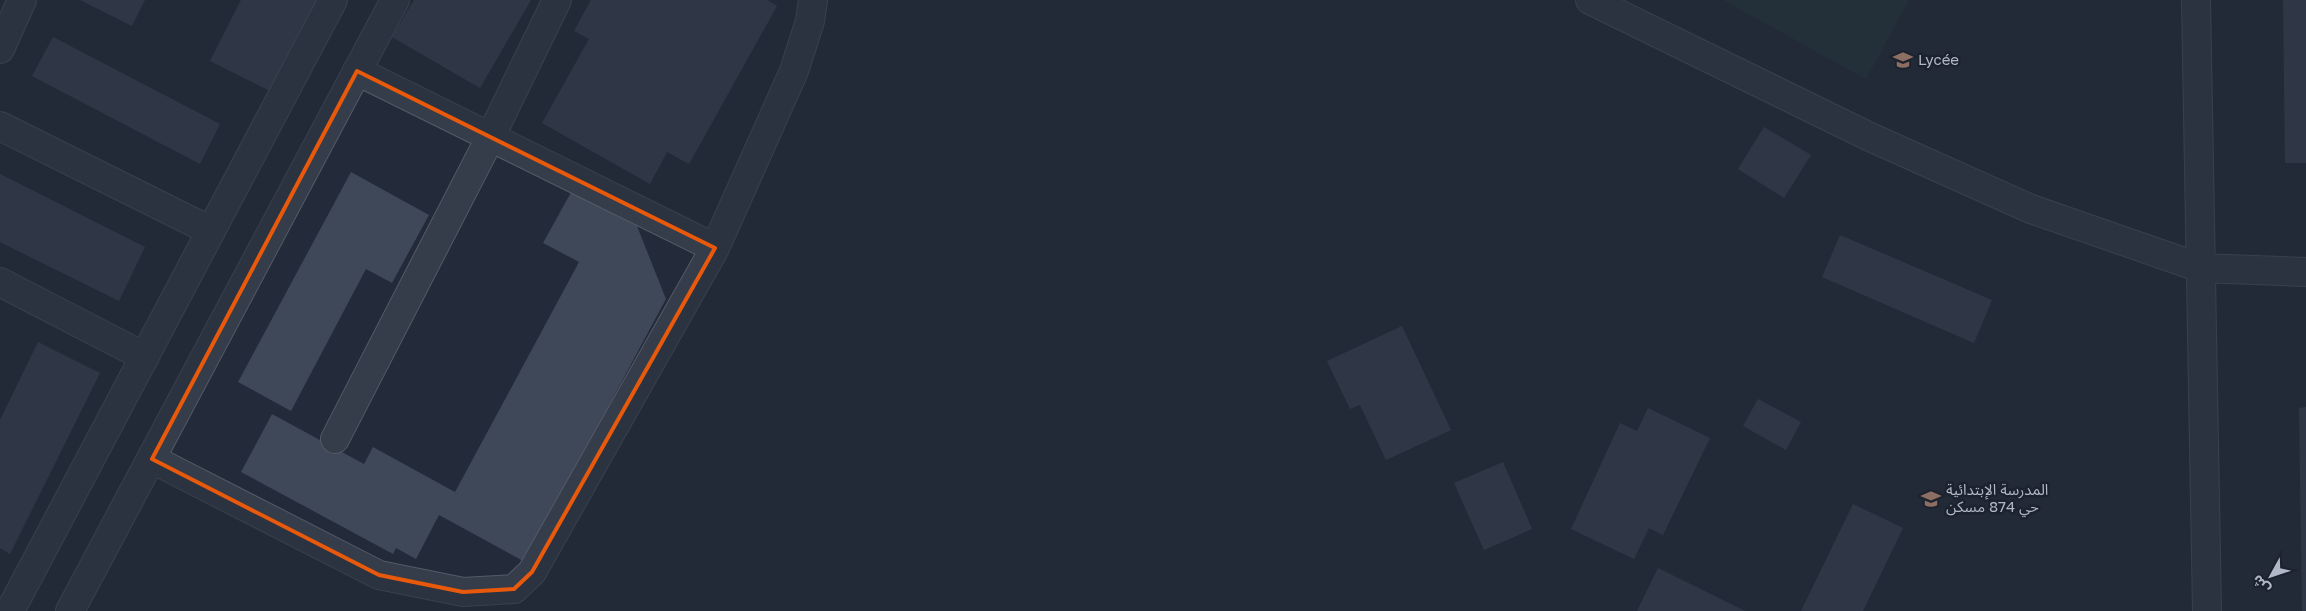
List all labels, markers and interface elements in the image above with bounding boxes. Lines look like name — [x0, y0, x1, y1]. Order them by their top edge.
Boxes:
school or university icon: Lycée — [1892, 49, 1914, 71]
place label: Lycée — [1918, 50, 1959, 68]
place label: المدرسة الإبتدائية حي 874 مسكن — [1946, 480, 2048, 518]
school or university icon: المدرسة الإبتدائية حي 874 مسكن — [1920, 488, 1942, 510]
north arrow — [2246, 551, 2296, 601]
text: ش — [2248, 572, 2273, 597]

